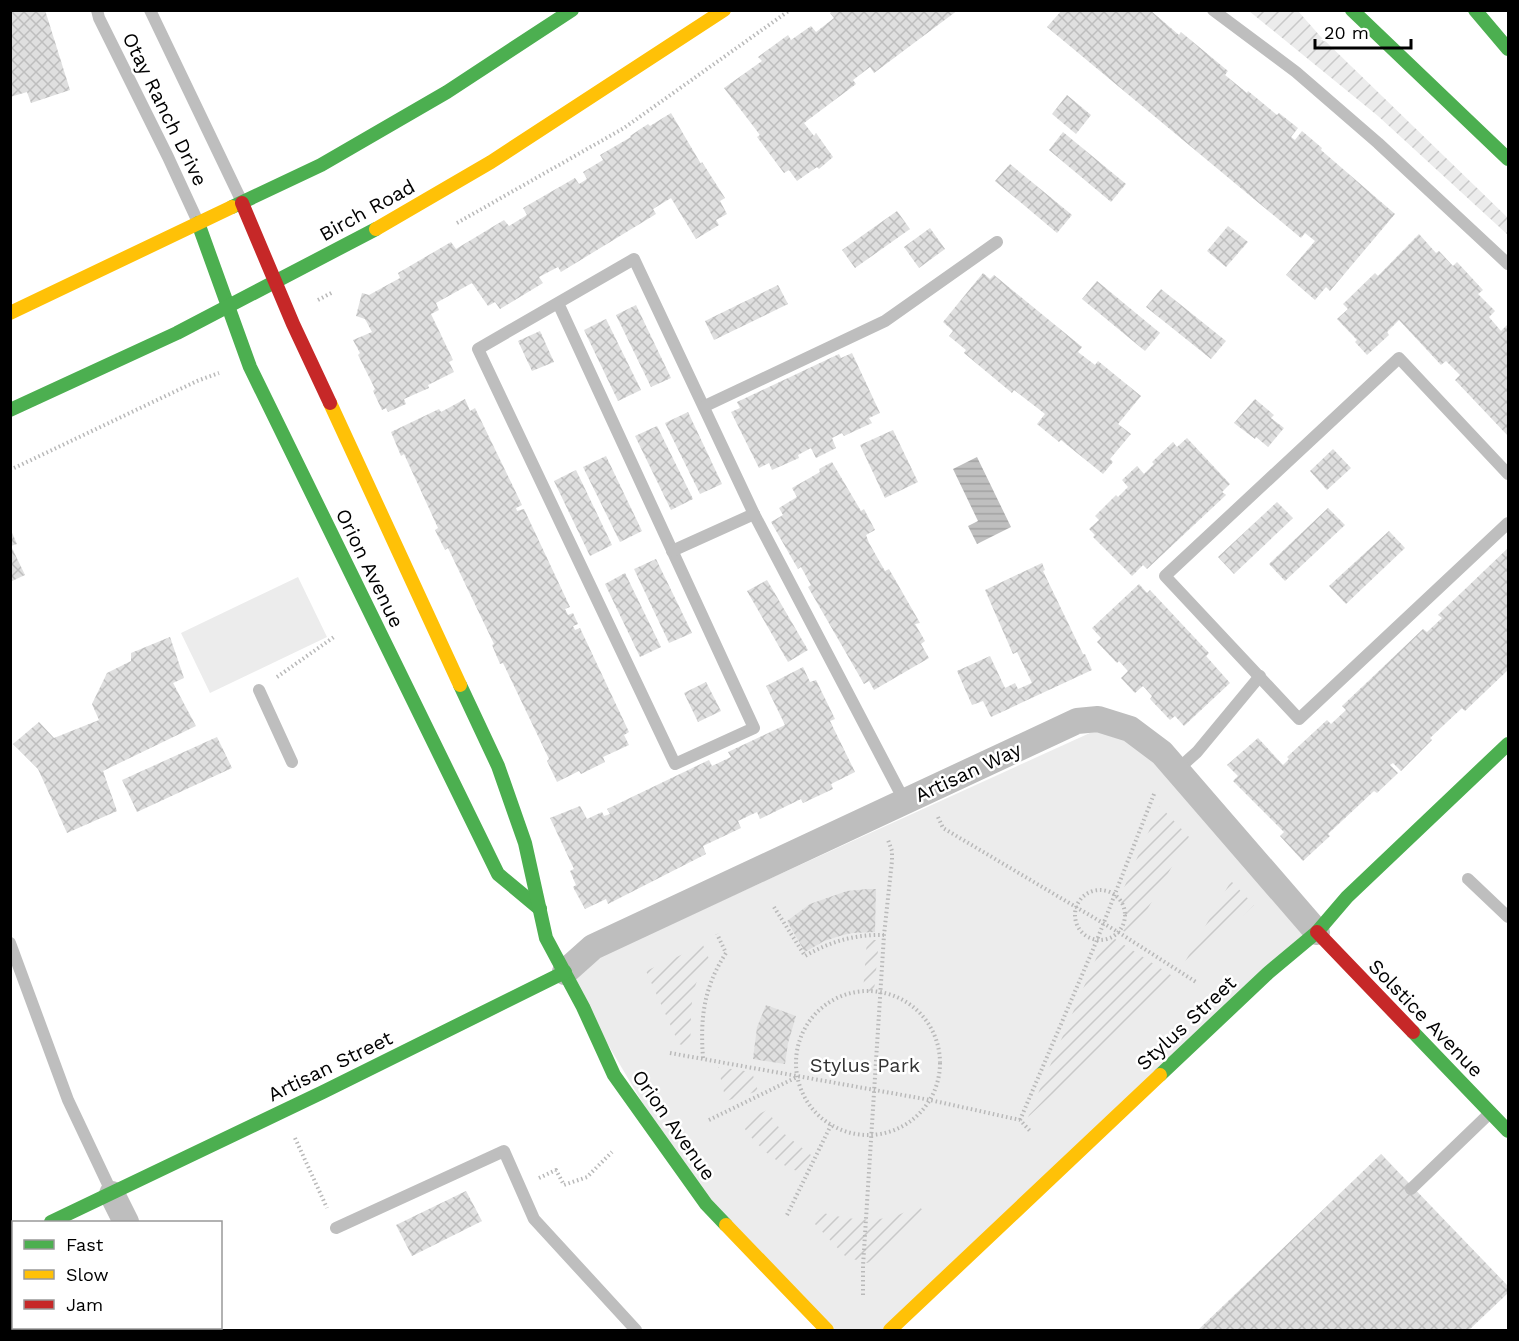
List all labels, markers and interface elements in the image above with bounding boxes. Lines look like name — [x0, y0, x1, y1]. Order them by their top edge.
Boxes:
scale bar — [1315, 12, 1411, 50]
text: 20 m — [1324, 22, 1369, 43]
street label: Otay Ranch Drive — [117, 28, 213, 190]
street label: Birch Road — [315, 174, 419, 246]
street label: Orion Avenue — [331, 505, 409, 631]
street label: Artisan Way — [911, 737, 1026, 807]
street label: Solstice Avenue — [1364, 954, 1488, 1082]
street label: Stylus Street — [1131, 970, 1241, 1075]
street label: Artisan Street — [264, 1025, 397, 1107]
park label: Stylus Park — [810, 1053, 920, 1077]
street label: Orion Avenue — [627, 1065, 721, 1185]
legend — [12, 1221, 222, 1329]
text: Fast — [66, 1234, 104, 1255]
text: Slow — [66, 1264, 109, 1285]
text: Jam — [66, 1294, 103, 1315]

